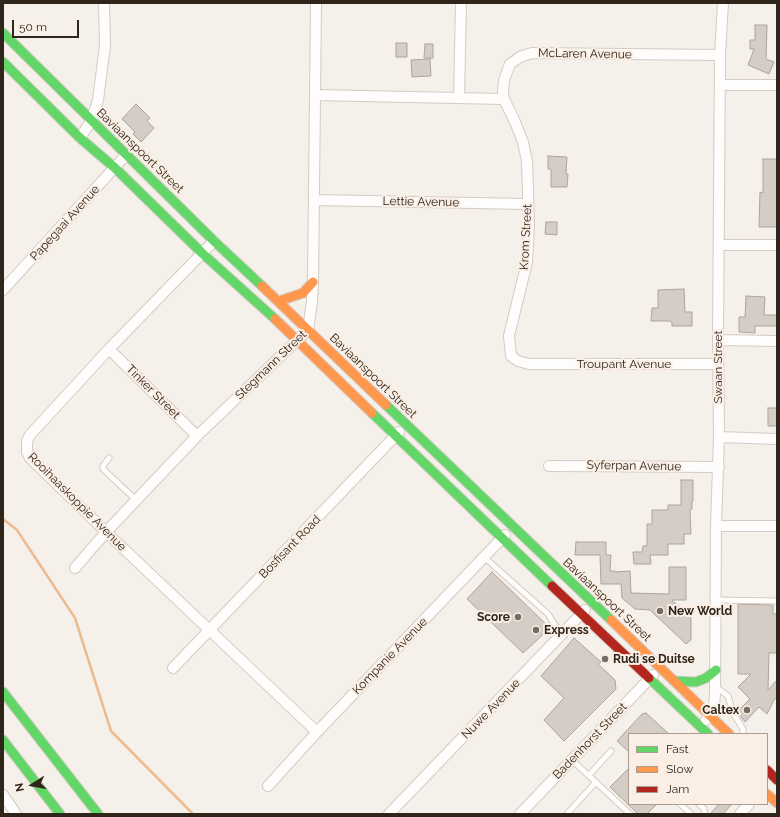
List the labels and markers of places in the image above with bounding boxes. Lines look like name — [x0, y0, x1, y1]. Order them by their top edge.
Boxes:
place label: New World — [668, 604, 732, 618]
marker: New World — [655, 606, 665, 616]
place label: Score — [477, 610, 510, 624]
marker: Score — [513, 612, 523, 622]
place label: Express — [544, 623, 589, 637]
marker: Express — [531, 625, 541, 635]
place label: Rudi se Duitse — [613, 652, 695, 666]
marker: Rudi se Duitse — [600, 654, 610, 664]
place label: Caltex — [702, 703, 739, 717]
marker: Caltex — [742, 705, 752, 715]

